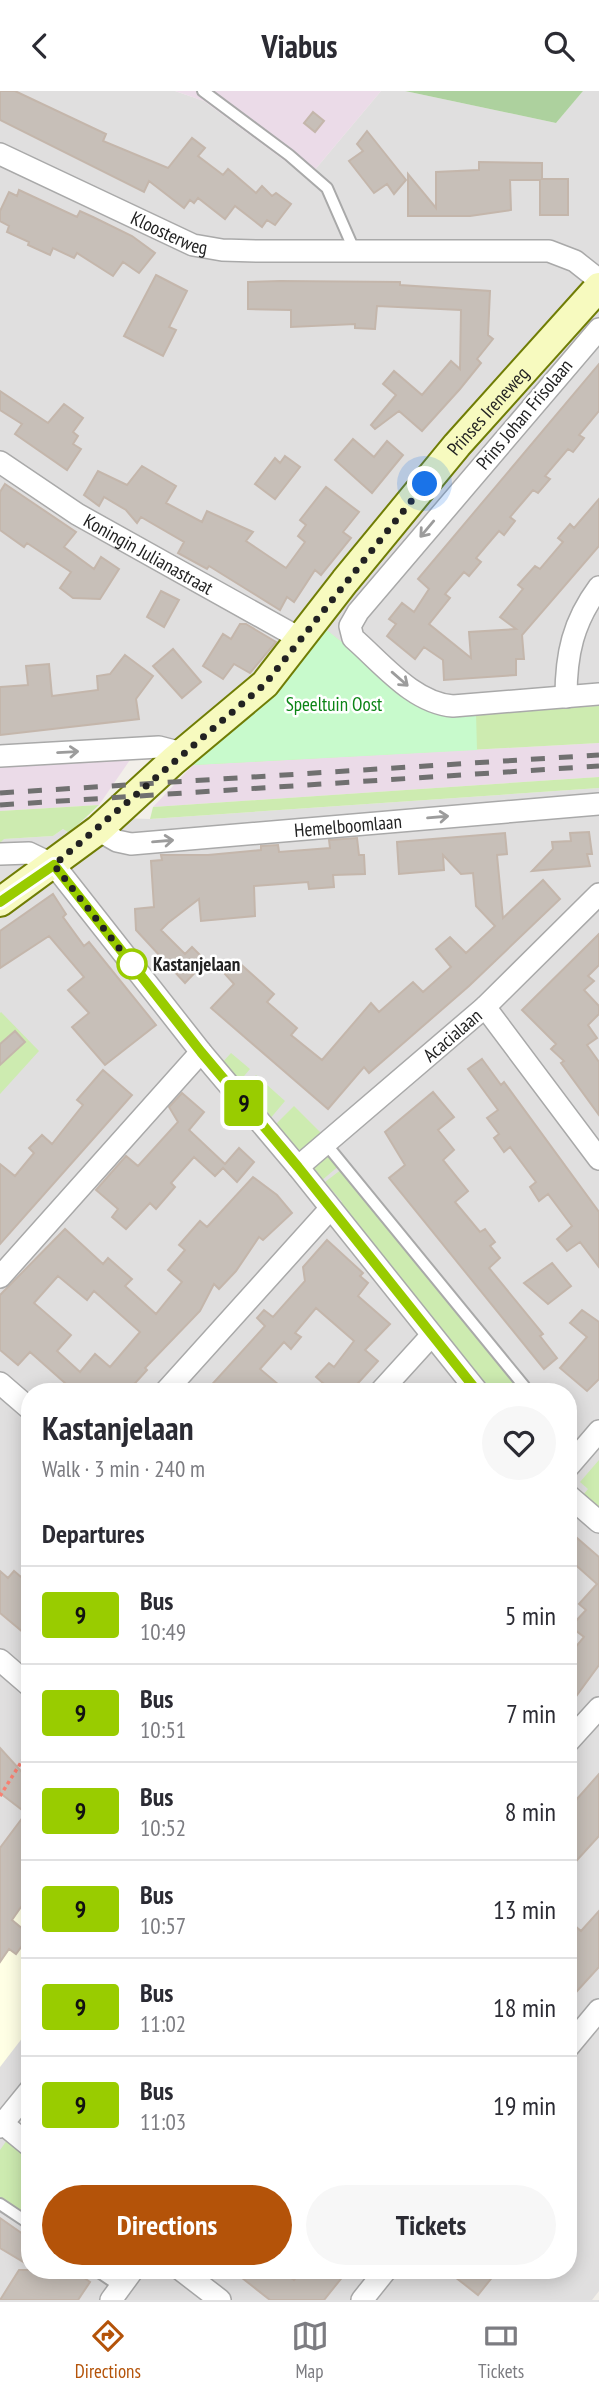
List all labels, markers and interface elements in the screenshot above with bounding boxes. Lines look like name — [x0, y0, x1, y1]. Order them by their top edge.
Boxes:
text: Viabus — [261, 25, 338, 67]
icon: back — [21, 27, 59, 65]
icon: search — [540, 27, 578, 65]
street label: Kloosterweg — [127, 205, 209, 259]
street label: Prins Johan Frisolaan — [471, 354, 577, 474]
street label: Prinses Ireneweg — [442, 362, 534, 460]
your location — [407, 466, 442, 501]
street label: Koningin Julianastraat — [80, 508, 218, 600]
one-way arrow — [419, 520, 435, 538]
one-way arrow — [391, 671, 409, 687]
park label: Speeltuin Oost — [286, 692, 383, 716]
one-way arrow — [56, 745, 79, 758]
street label: Hemelboomlaan — [293, 809, 403, 842]
one-way arrow — [426, 810, 449, 823]
one-way arrow — [151, 834, 173, 847]
marker: Kastanjelaan — [117, 949, 147, 979]
place label: Kastanjelaan — [153, 952, 240, 976]
street label: Acacialaan — [418, 1003, 487, 1067]
line badge: 9 — [221, 1080, 267, 1126]
text: 9 — [238, 1087, 250, 1118]
text: Kastanjelaan — [42, 1406, 194, 1449]
button: heart — [482, 1406, 556, 1480]
text: Walk · 3 min · 240 m — [42, 1454, 205, 1483]
text: Departures — [42, 1517, 145, 1550]
text: Bus — [140, 1584, 173, 1617]
text: 9 — [75, 1599, 86, 1630]
text: 5 min — [505, 1599, 556, 1632]
text: 10:49 — [140, 1617, 186, 1646]
text: Bus — [140, 1682, 173, 1715]
text: 9 — [75, 1697, 86, 1728]
text: 7 min — [506, 1697, 556, 1730]
text: 10:51 — [140, 1715, 186, 1744]
text: Bus — [140, 1780, 173, 1813]
text: 9 — [75, 1795, 86, 1826]
text: 8 min — [505, 1795, 556, 1828]
text: 10:52 — [140, 1813, 186, 1842]
text: Bus — [140, 1878, 173, 1911]
text: 9 — [75, 1893, 86, 1924]
text: 13 min — [493, 1893, 556, 1926]
text: 10:57 — [140, 1911, 186, 1940]
text: Bus — [140, 1976, 173, 2009]
text: 9 — [75, 1991, 86, 2022]
text: 18 min — [493, 1991, 556, 2024]
text: 11:02 — [140, 2009, 186, 2038]
text: Bus — [140, 2074, 173, 2107]
text: 9 — [75, 2089, 86, 2120]
text: 19 min — [493, 2089, 556, 2122]
text: 11:03 — [140, 2107, 186, 2136]
button: Directions — [42, 2185, 292, 2265]
button: Tickets — [306, 2185, 556, 2265]
tab: Directions — [75, 2317, 141, 2383]
tab: Map — [291, 2317, 329, 2383]
tab: Tickets — [478, 2317, 524, 2383]

